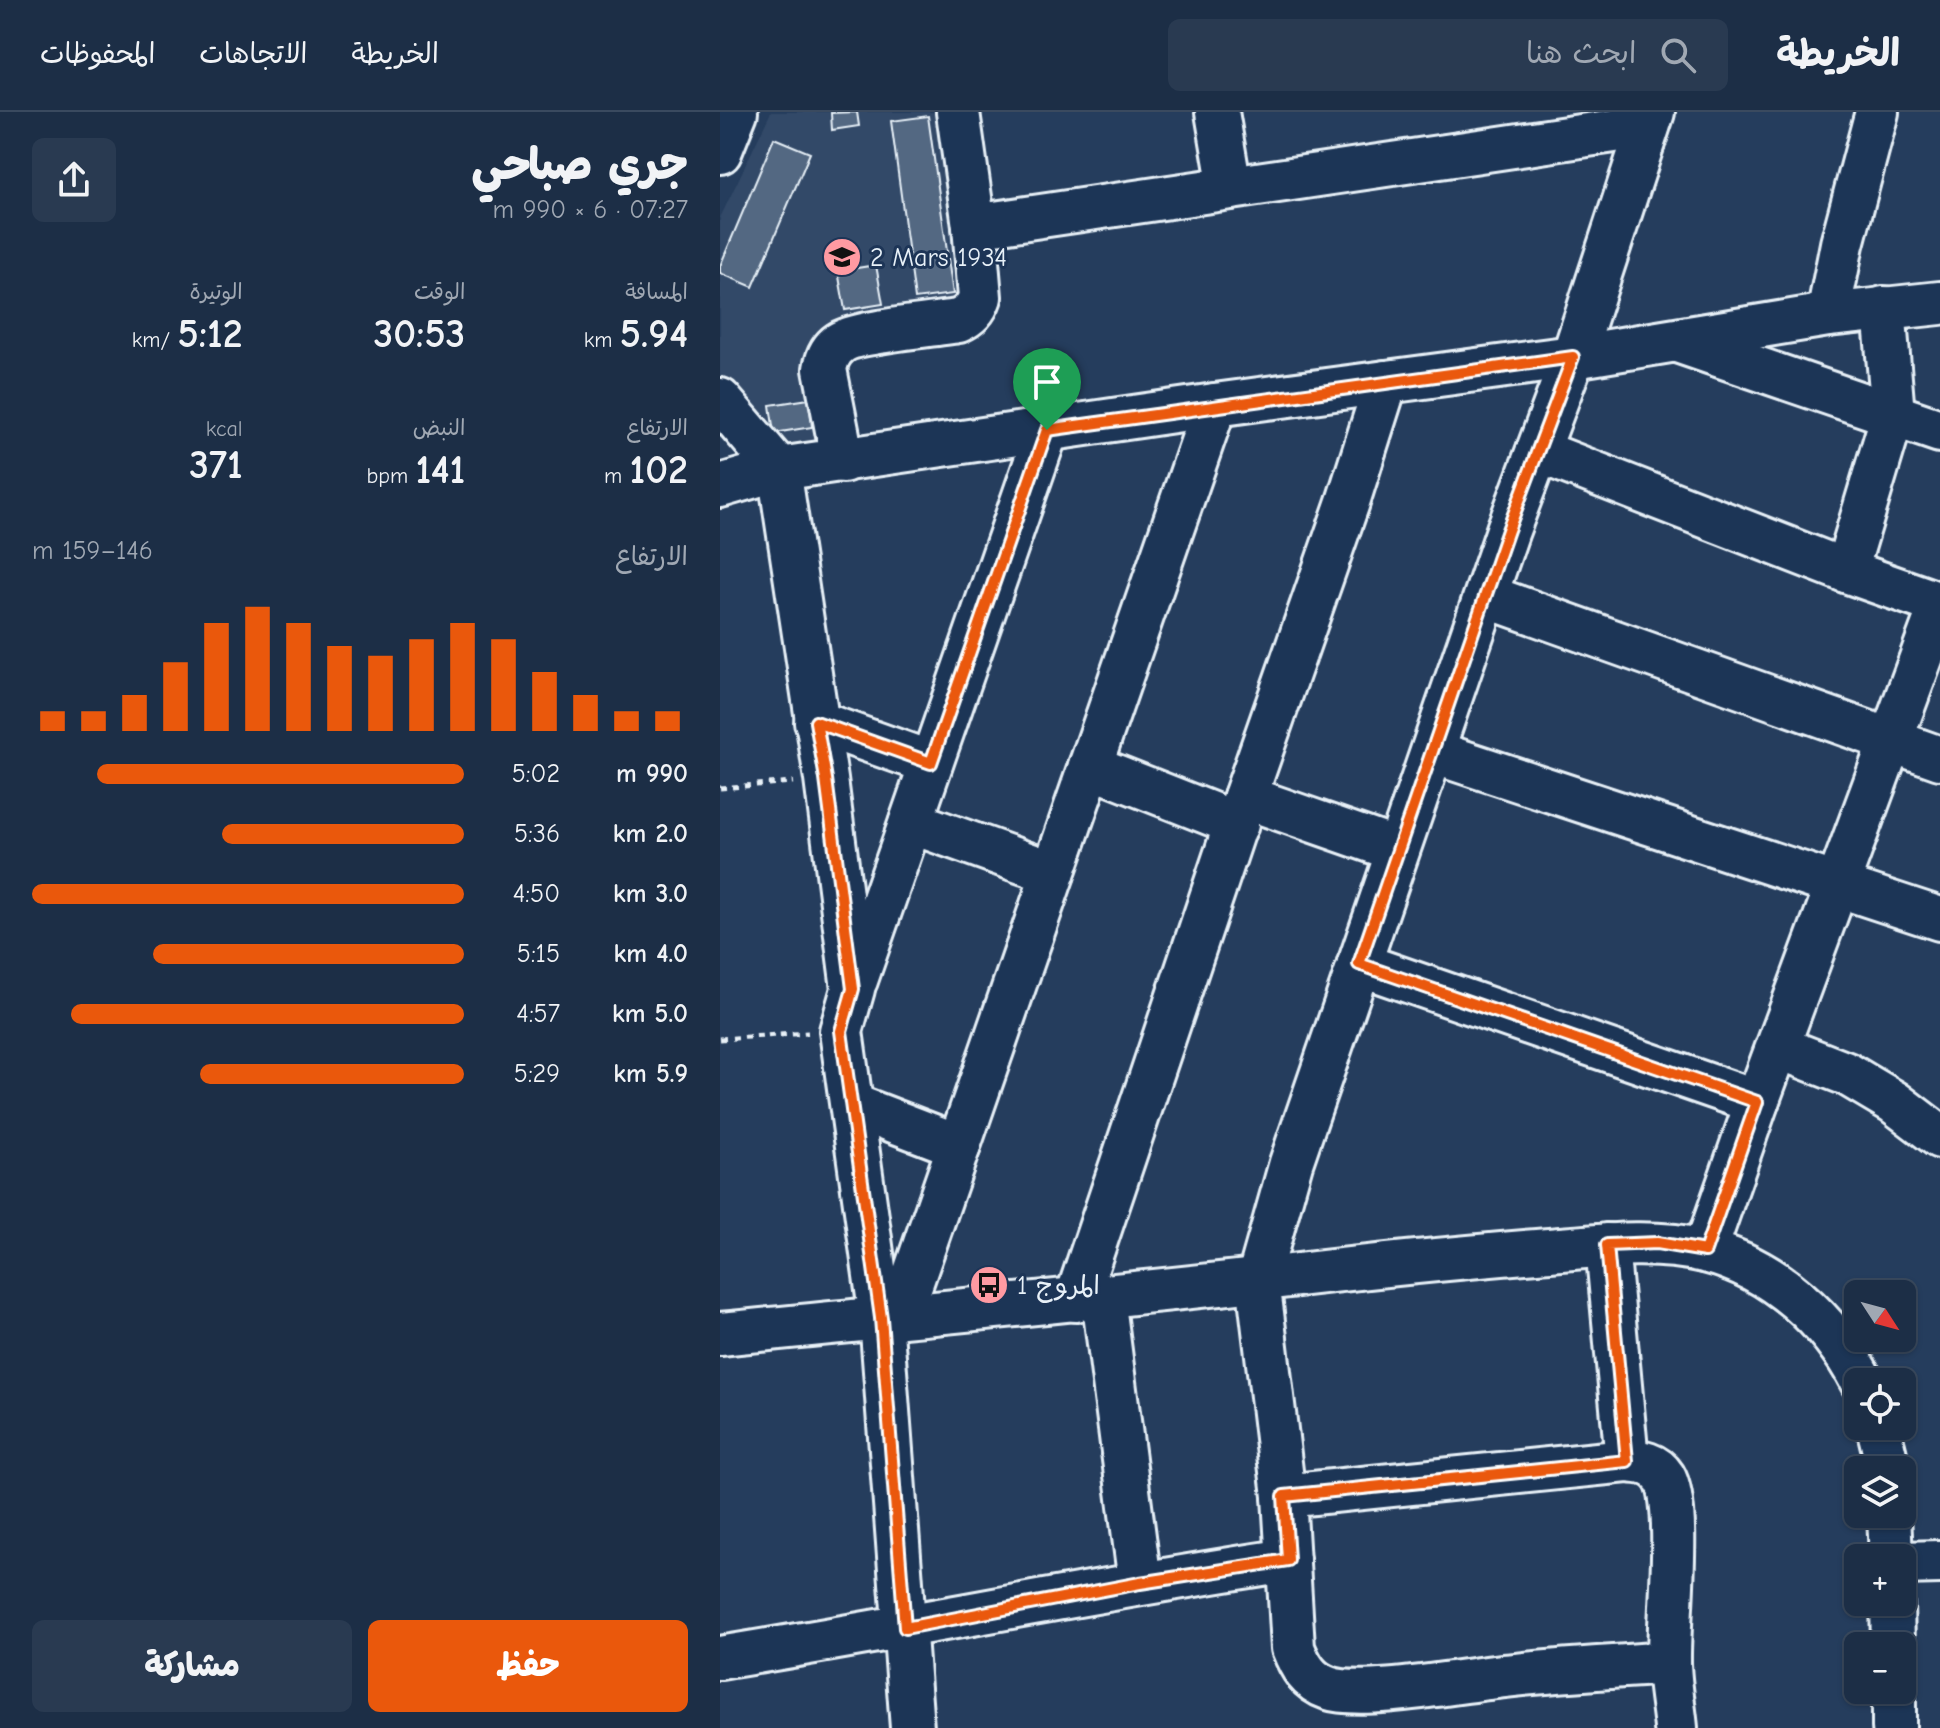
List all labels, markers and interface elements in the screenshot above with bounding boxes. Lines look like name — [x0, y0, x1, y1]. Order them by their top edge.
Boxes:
search box — [1168, 19, 1728, 91]
text: الخريطة — [1776, 32, 1900, 76]
icon: search — [1656, 33, 1700, 77]
text: ابحث هنا — [1526, 36, 1636, 71]
text: المحفوظات — [40, 38, 155, 70]
text: الاتجاهات — [199, 38, 307, 70]
text: الخريطة — [351, 38, 439, 70]
button: share — [32, 138, 116, 222]
text: جري صباحي — [472, 139, 688, 190]
text: 07:27 · 6 × 990 m — [492, 195, 688, 225]
school or university icon: 2 Mars 1934 — [821, 236, 863, 278]
place label: 2 Mars 1934 — [870, 243, 1007, 273]
text: الوتيرة — [190, 279, 243, 305]
text: الوقت — [414, 279, 465, 305]
text: المسافة — [625, 279, 688, 305]
text: 5:12 — [178, 311, 243, 357]
text: 30:53 — [374, 311, 465, 357]
text: 5.94 — [620, 311, 688, 357]
text: /km — [132, 327, 178, 353]
text: km — [584, 327, 620, 353]
pin — [1013, 348, 1081, 430]
icon: arrive — [1025, 360, 1069, 404]
text: النبض — [413, 415, 465, 441]
text: الارتفاع — [626, 415, 688, 441]
text: kcal — [206, 416, 243, 442]
text: 371 — [189, 442, 243, 488]
text: 141 — [416, 447, 465, 493]
text: 102 — [629, 447, 688, 493]
text: bpm — [367, 463, 416, 489]
text: m — [604, 463, 629, 489]
text: 146–159 m — [32, 536, 153, 566]
text: الارتفاع — [615, 542, 688, 572]
text: 5:02 — [512, 759, 560, 789]
text: 990 m — [616, 759, 688, 789]
text: 5:36 — [514, 819, 560, 849]
text: 2.0 km — [613, 819, 688, 849]
text: 4:50 — [513, 879, 560, 909]
text: 3.0 km — [613, 879, 688, 909]
text: 5:15 — [517, 939, 560, 969]
text: 4.0 km — [614, 939, 688, 969]
text: 4:57 — [516, 999, 560, 1029]
text: 5.0 km — [612, 999, 688, 1029]
text: 5:29 — [514, 1059, 560, 1089]
text: 5.9 km — [613, 1059, 688, 1089]
bus stop icon: المروج 1 — [968, 1264, 1010, 1306]
place label: المروج 1 — [1017, 1271, 1100, 1303]
north arrow — [1844, 1280, 1916, 1352]
map controls — [1844, 1280, 1916, 1704]
button: locate — [1844, 1368, 1916, 1440]
button: layers — [1844, 1456, 1916, 1528]
button: + — [1844, 1544, 1916, 1616]
button: مشاركة — [32, 1620, 352, 1712]
button: حفظ — [368, 1620, 688, 1712]
button: − — [1844, 1632, 1916, 1704]

